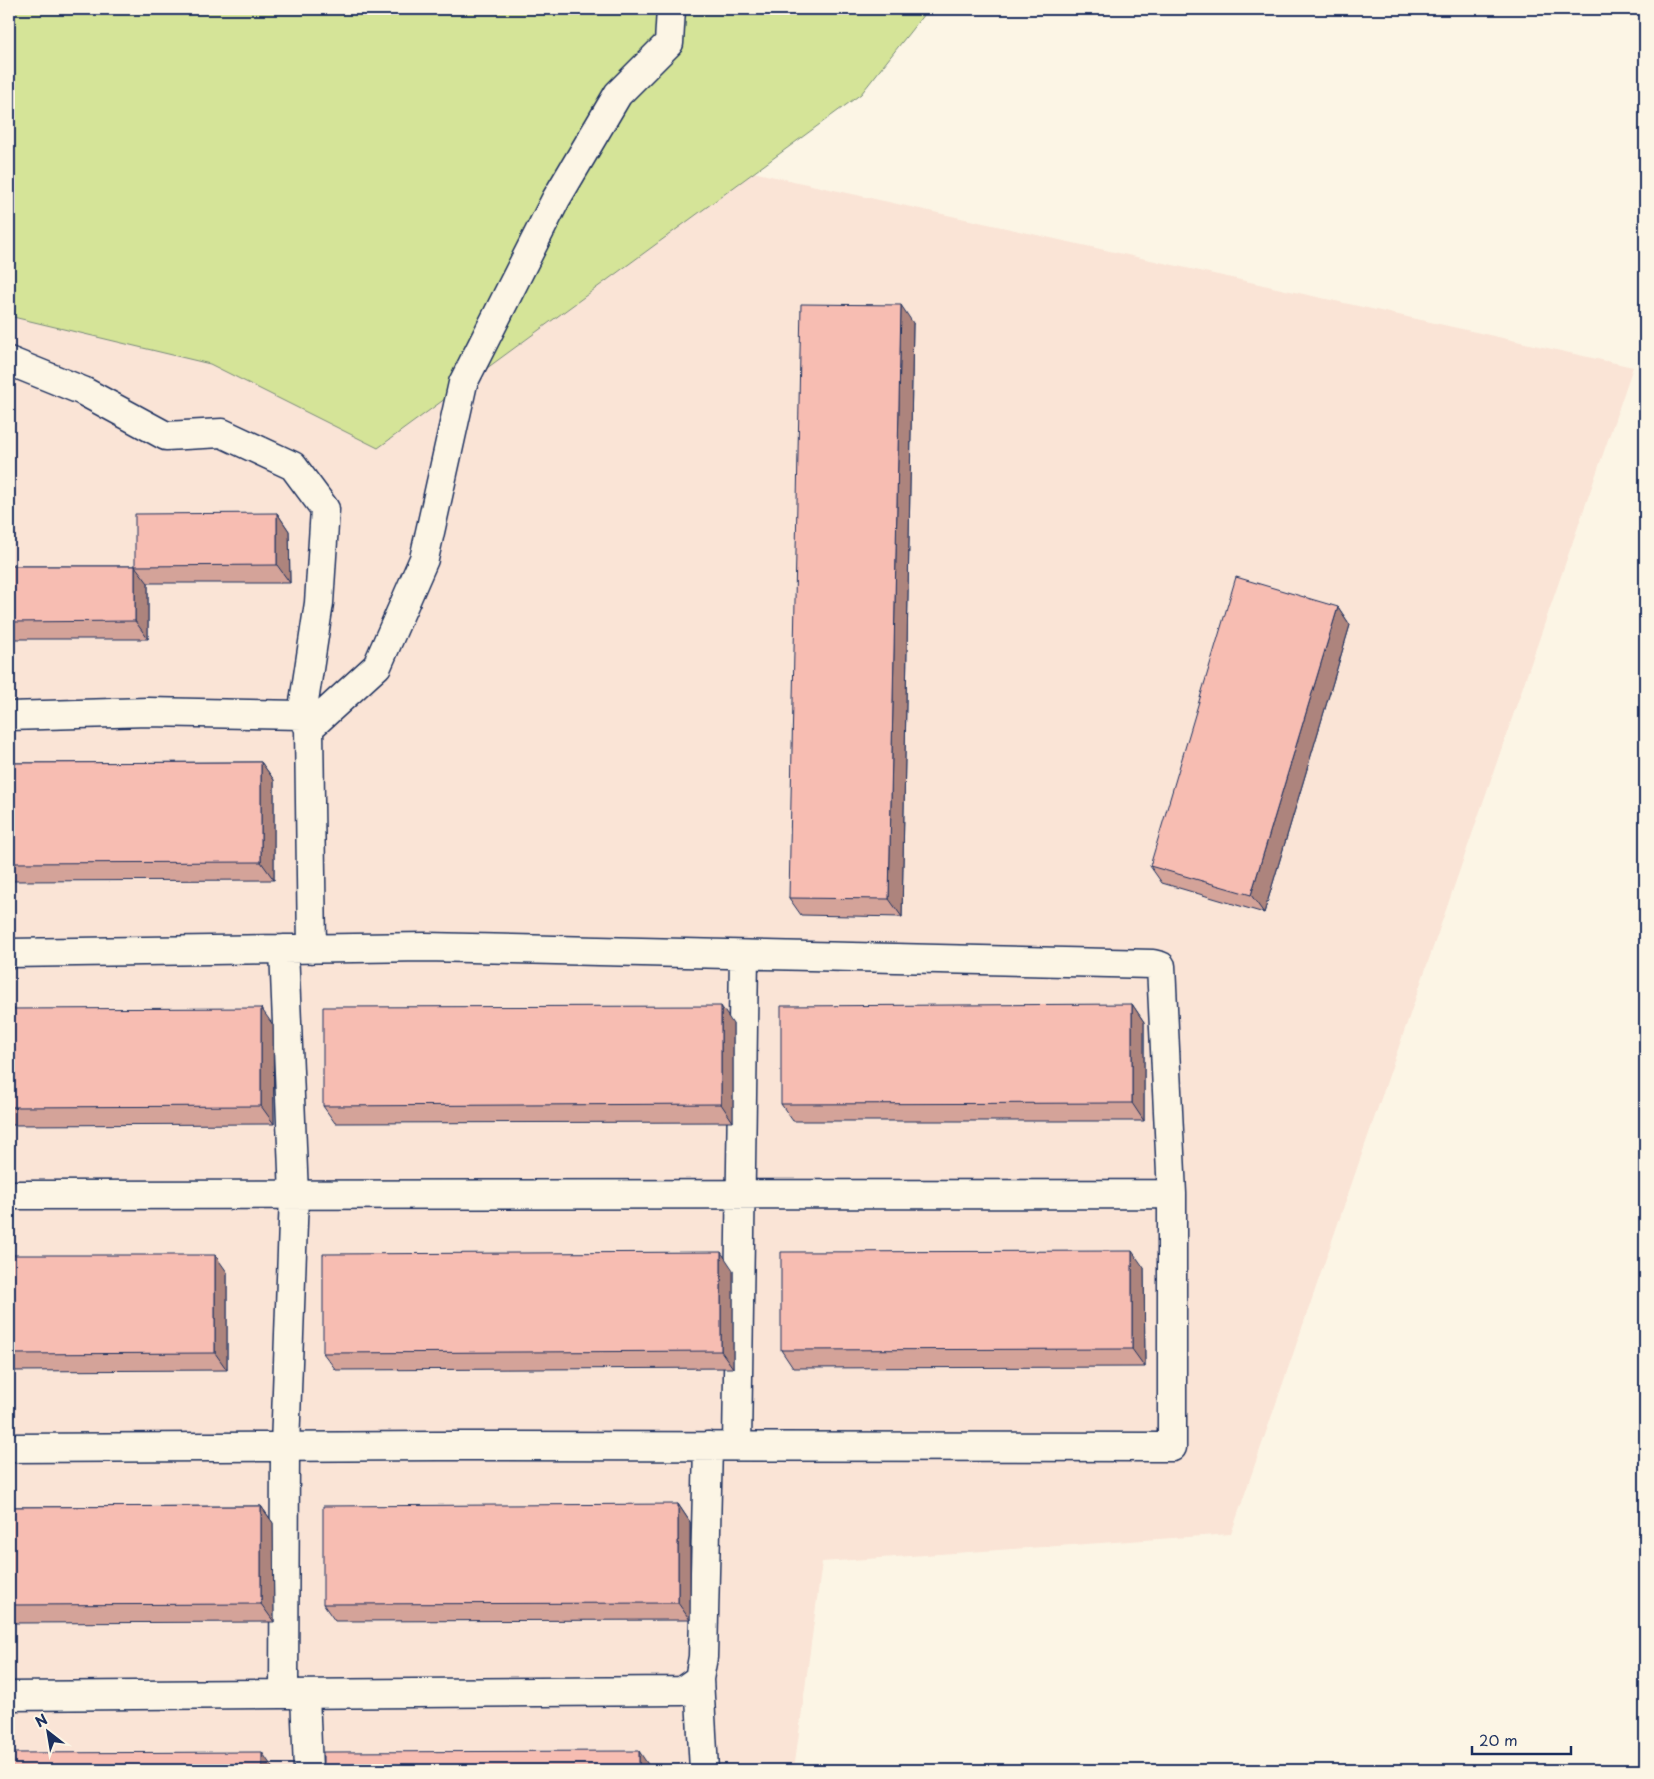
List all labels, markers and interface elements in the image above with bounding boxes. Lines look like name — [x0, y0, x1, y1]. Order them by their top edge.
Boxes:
north arrow — [22, 1706, 72, 1756]
text: N — [31, 1709, 51, 1732]
scale bar — [1472, 1724, 1570, 1756]
text: 20 m — [1479, 1728, 1518, 1751]

